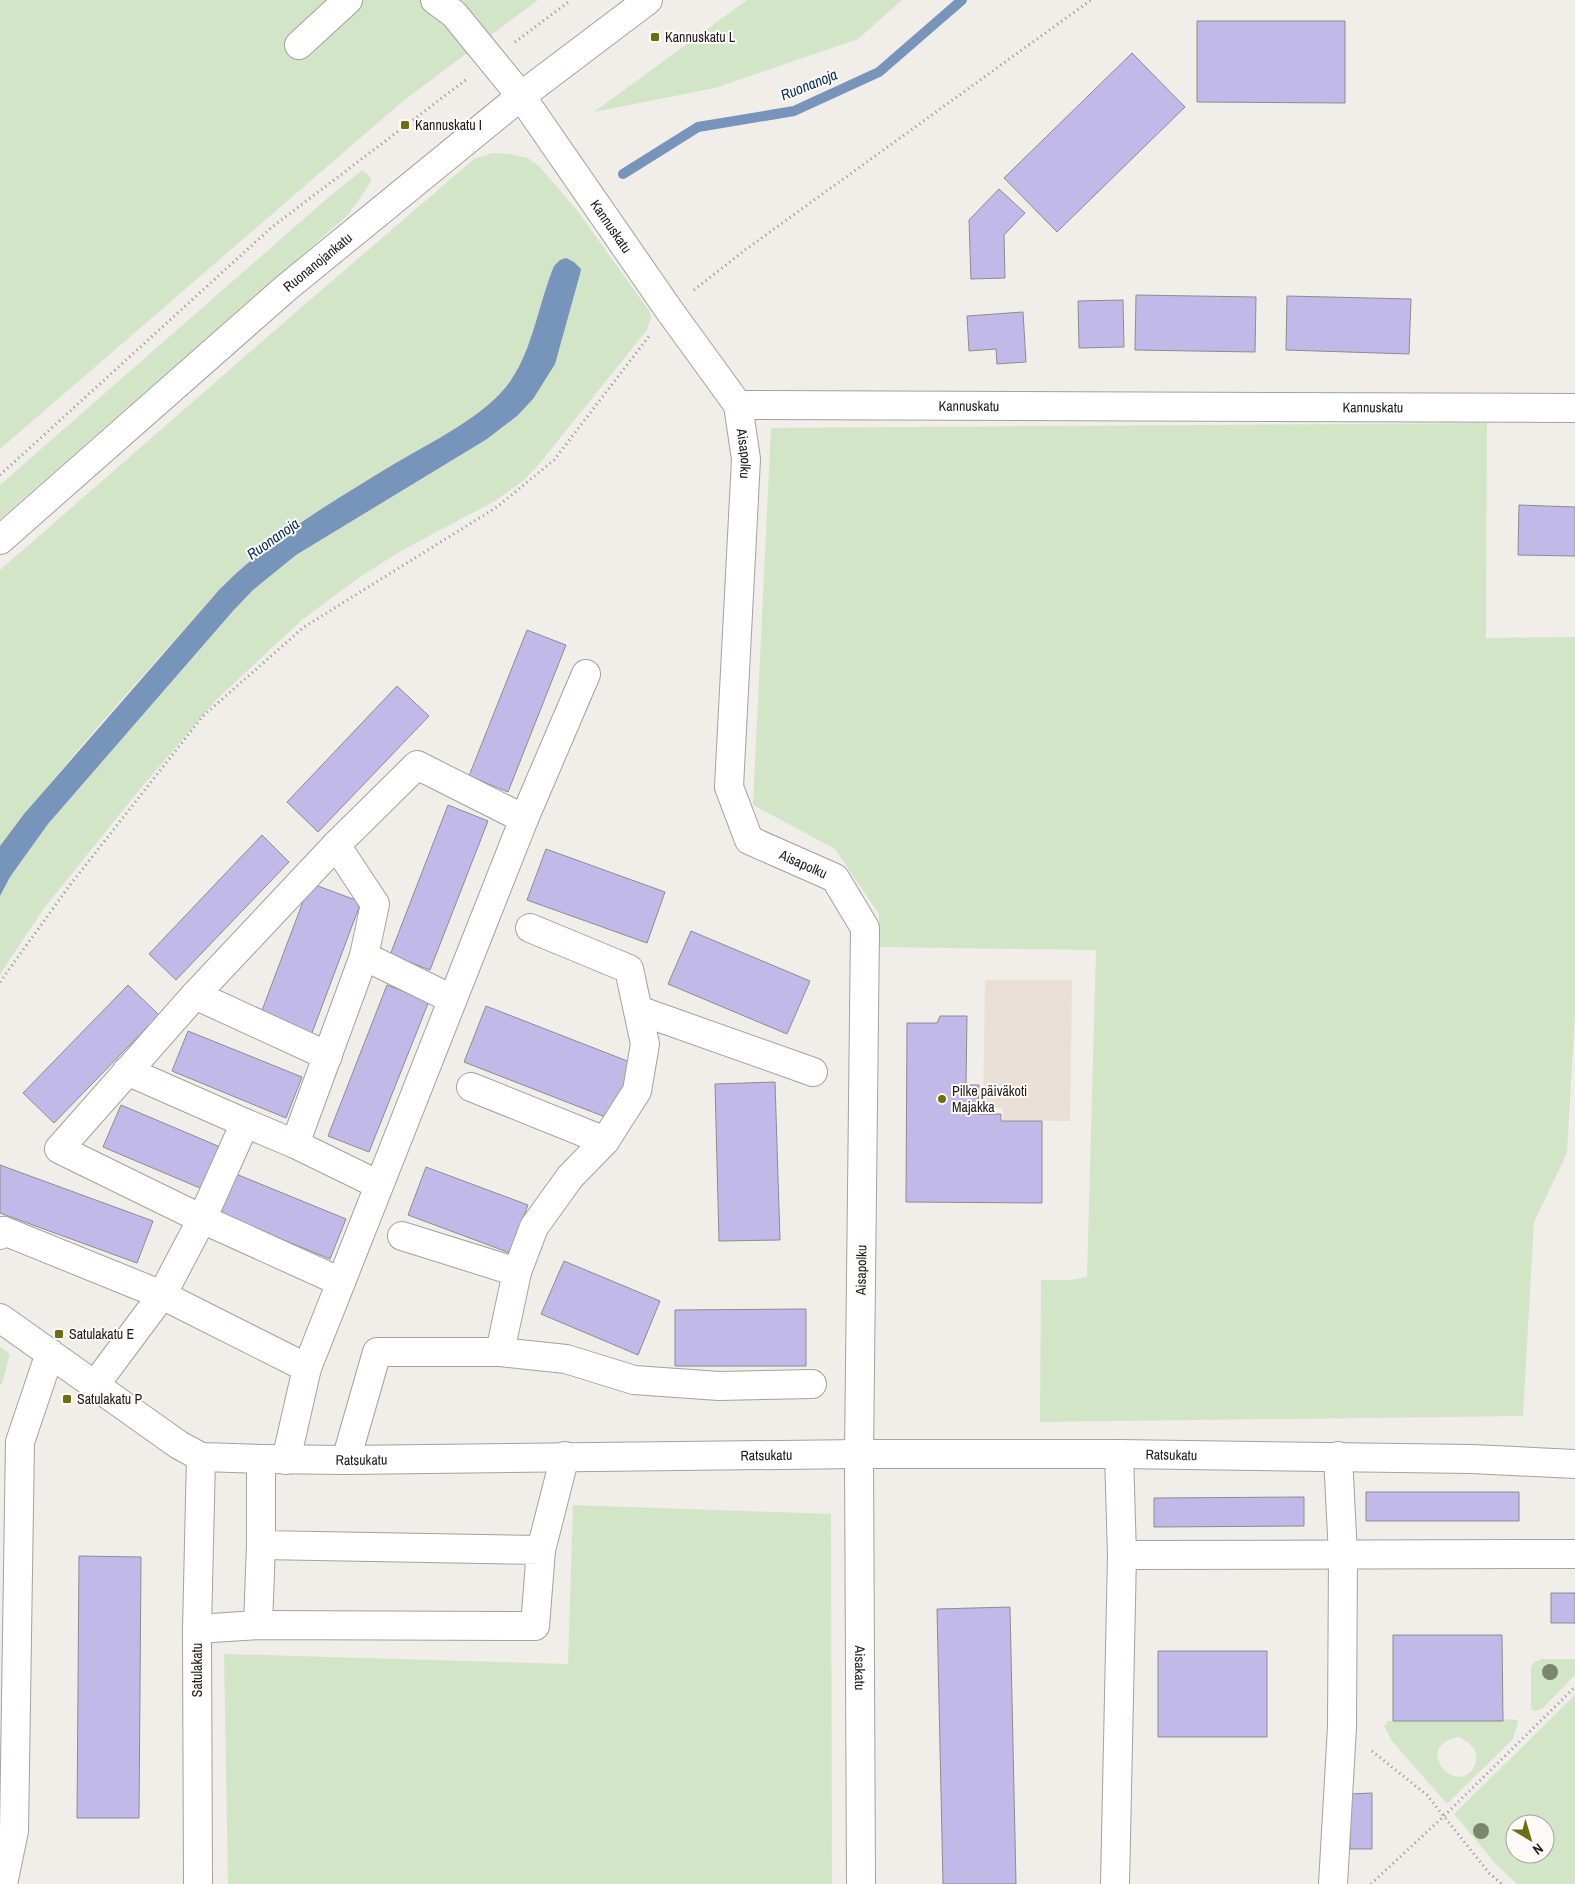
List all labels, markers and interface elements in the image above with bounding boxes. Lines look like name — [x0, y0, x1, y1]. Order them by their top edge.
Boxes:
place label: Kannuskatu L — [665, 28, 736, 46]
marker: Kannuskatu L — [649, 31, 661, 43]
water label: Ruonanoja — [777, 64, 840, 105]
place label: Kannuskatu I — [415, 116, 482, 134]
marker: Kannuskatu I — [399, 119, 411, 131]
street label: Kannuskatu — [586, 196, 636, 256]
street label: Ruonanojankatu — [279, 229, 356, 296]
street label: Kannuskatu — [939, 397, 999, 415]
street label: Kannuskatu — [1343, 398, 1403, 416]
street label: Aisapolku — [732, 426, 755, 479]
water label: Ruonanoja — [242, 513, 303, 564]
street label: Aisapolku — [776, 845, 830, 882]
place label: Pilke päiväkoti Majakka — [952, 1082, 1027, 1116]
marker: Pilke päiväkoti Majakka — [936, 1093, 948, 1105]
street label: Aisapolku — [852, 1245, 870, 1296]
place label: Satulakatu E — [69, 1325, 134, 1343]
marker: Satulakatu E — [53, 1328, 65, 1340]
place label: Satulakatu P — [77, 1390, 142, 1408]
marker: Satulakatu P — [61, 1393, 73, 1405]
street label: Ratsukatu — [1145, 1445, 1197, 1464]
street label: Ratsukatu — [740, 1446, 792, 1464]
street label: Ratsukatu — [335, 1451, 387, 1469]
street label: Satulakatu — [188, 1643, 206, 1697]
street label: Aisakatu — [851, 1645, 869, 1690]
north arrow — [1505, 1814, 1555, 1864]
text: N — [1529, 1840, 1547, 1859]

